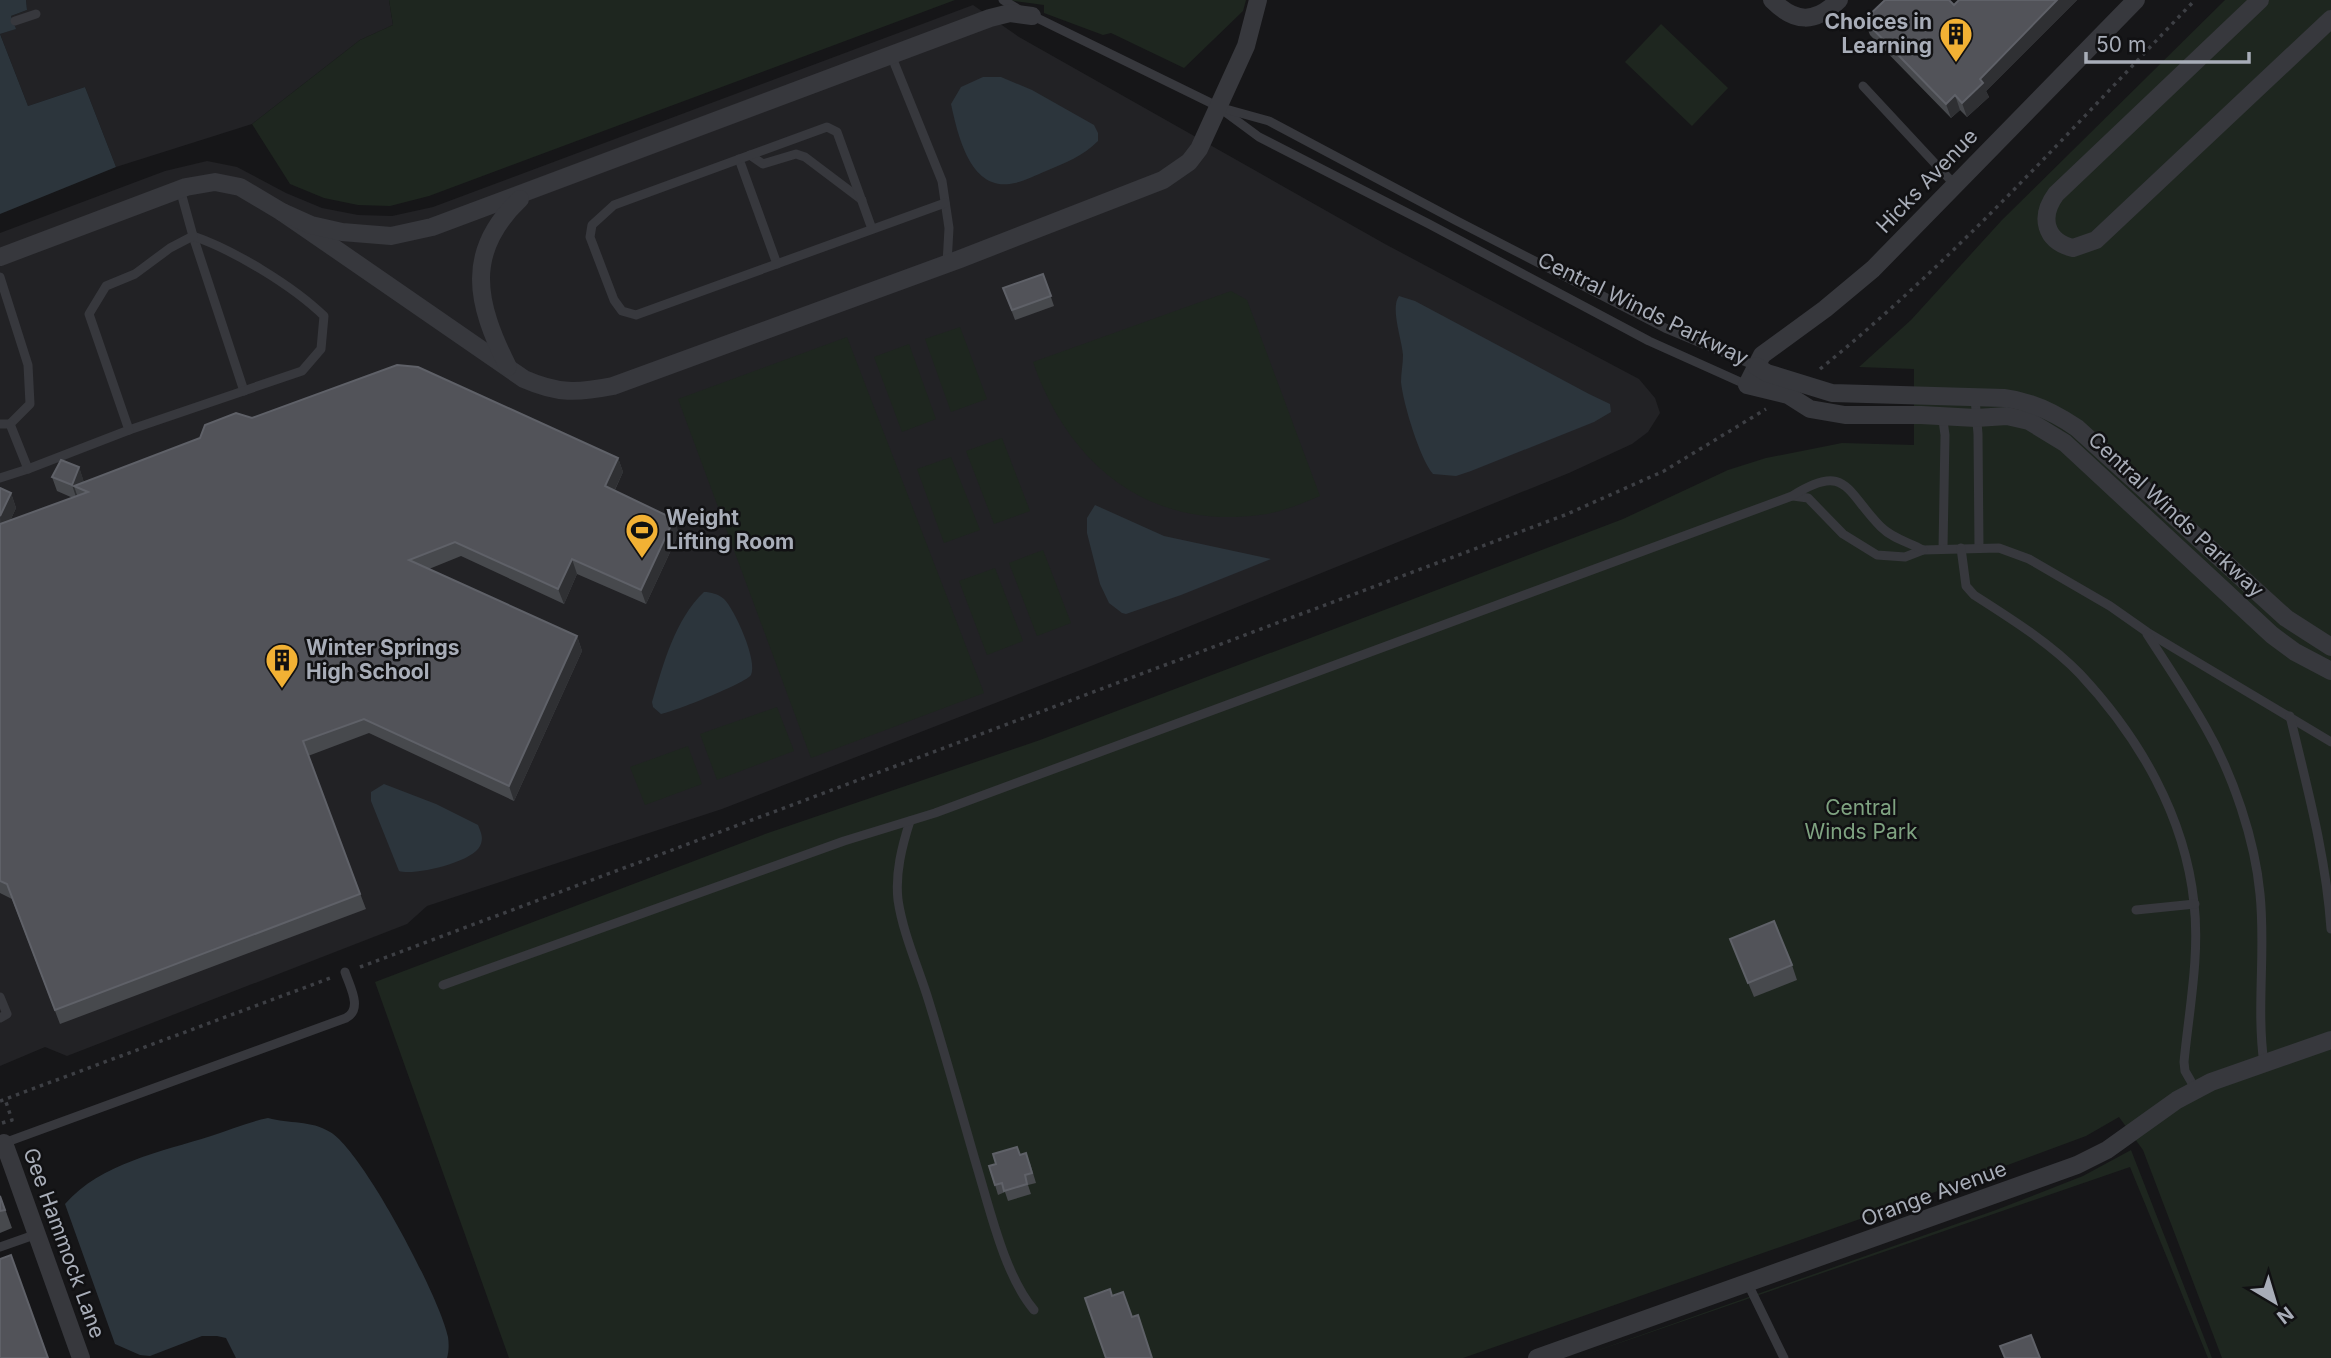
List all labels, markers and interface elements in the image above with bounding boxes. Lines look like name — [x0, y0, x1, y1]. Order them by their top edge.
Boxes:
place label: Choices in Learning — [1824, 9, 1932, 58]
building icon: Choices in Learning — [1937, 15, 1975, 64]
scale bar — [2086, 21, 2249, 65]
text: 50 m — [2096, 32, 2146, 57]
street label: Hicks Avenue — [1871, 123, 1983, 238]
street label: Central Winds Parkway — [1534, 247, 1753, 371]
street label: Central Winds Parkway — [2083, 427, 2269, 603]
place label: Weight Lifting Room — [666, 505, 794, 554]
sports icon: Weight Lifting Room — [623, 511, 661, 560]
place label: Winter Springs High School — [306, 635, 460, 684]
building icon: Winter Springs High School — [263, 641, 301, 690]
park label: Central Winds Park — [1805, 795, 1918, 844]
street label: Gee Hammock Lane — [18, 1144, 111, 1341]
street label: Orange Avenue — [1858, 1156, 2010, 1231]
north arrow — [2240, 1267, 2310, 1337]
text: N — [2272, 1301, 2298, 1329]

